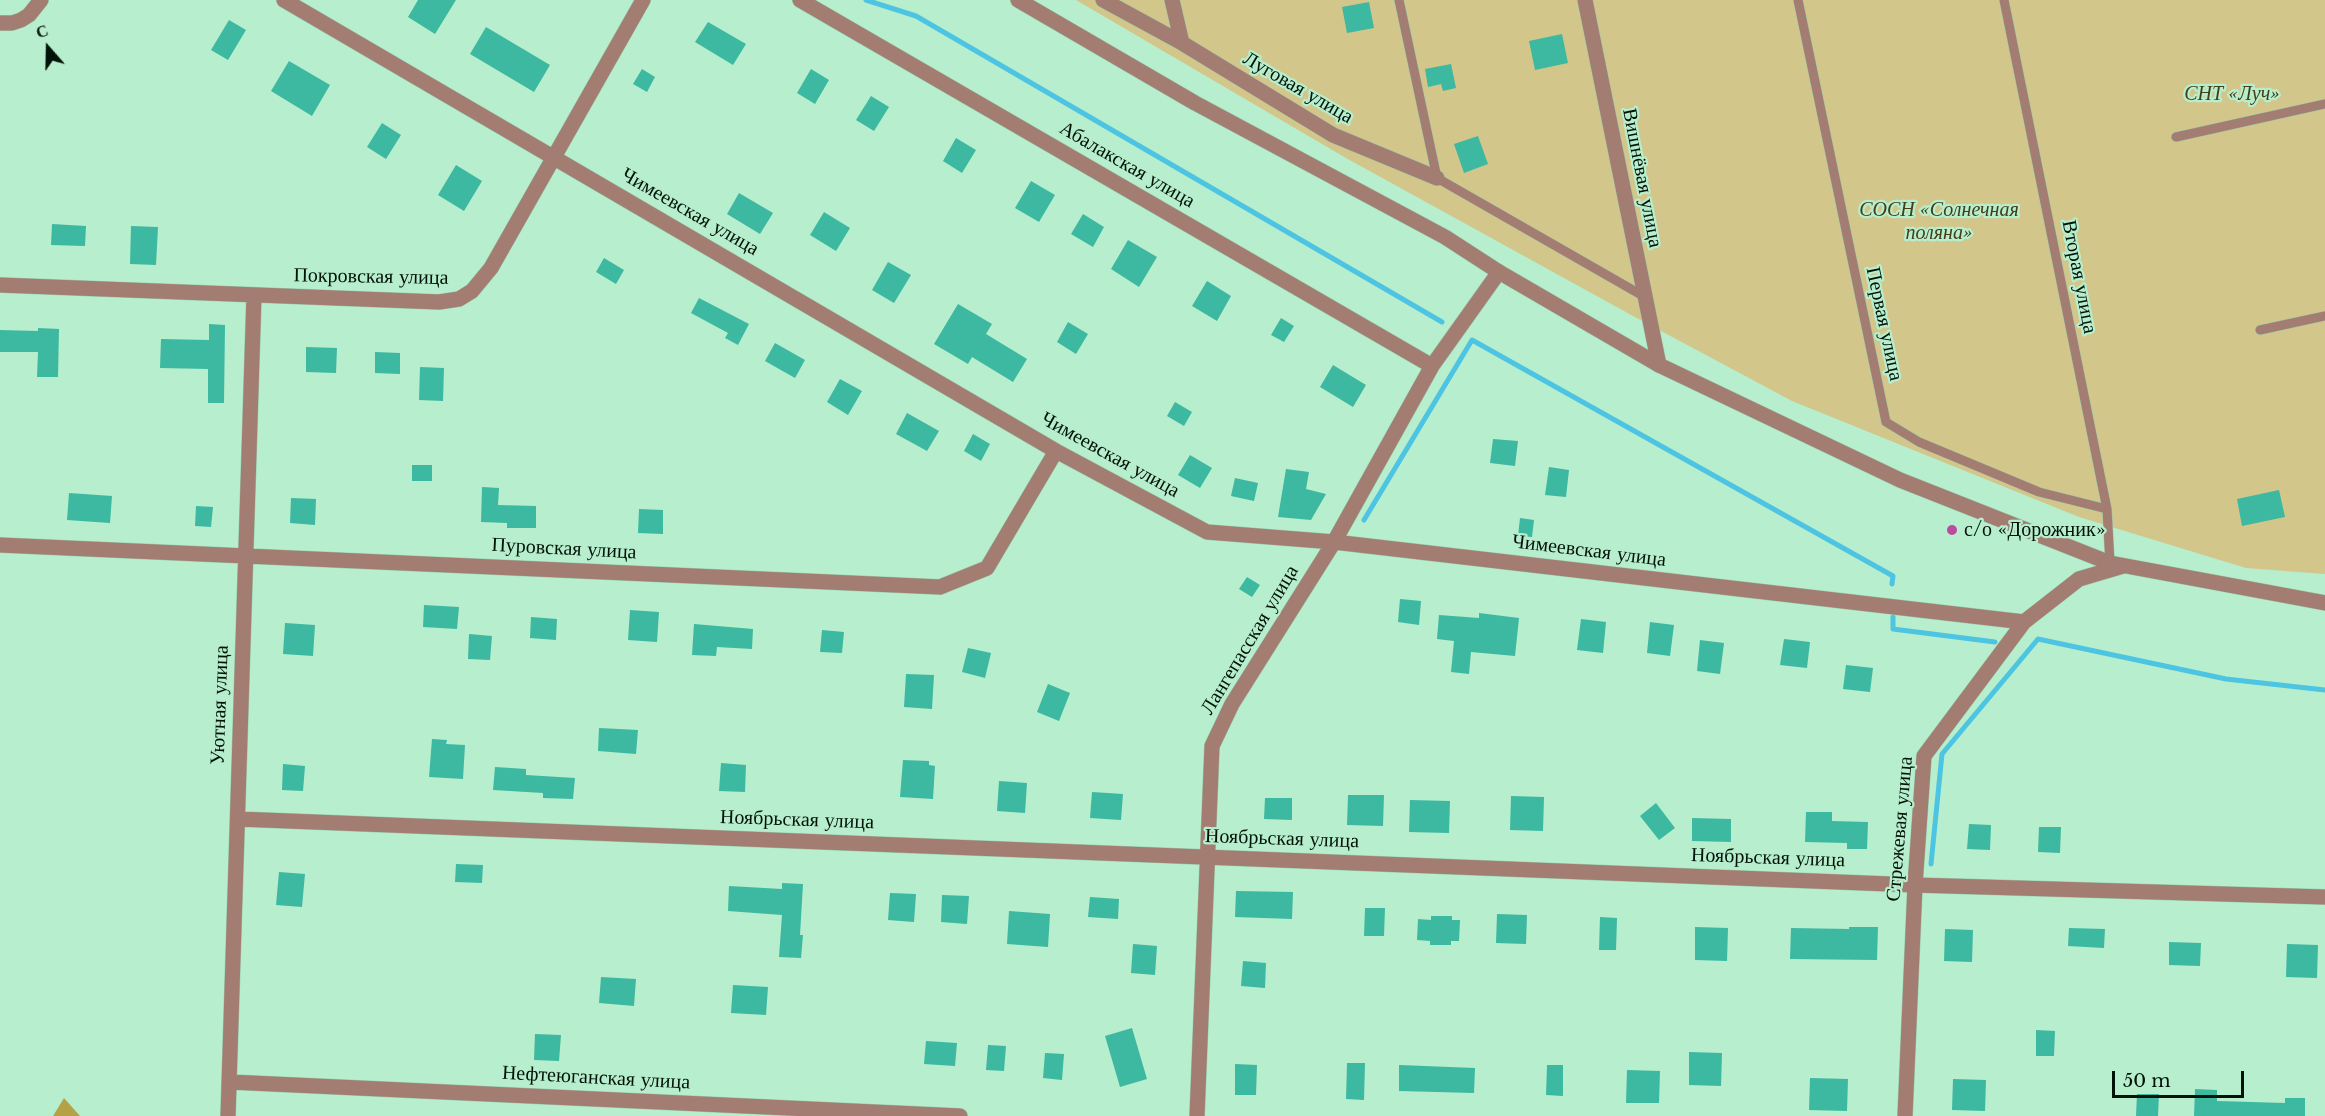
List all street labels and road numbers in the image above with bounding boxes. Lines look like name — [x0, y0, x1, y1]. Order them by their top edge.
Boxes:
street label: Луговая улица — [1239, 47, 1357, 129]
street label: Вишнёвая улица — [1617, 106, 1667, 250]
street label: Абалакская улица — [1055, 117, 1199, 213]
street label: Чимеевская улица — [617, 163, 763, 261]
street label: Вторая улица — [2056, 218, 2102, 336]
street label: Покровская улица — [293, 264, 449, 290]
street label: Первая улица — [1860, 265, 1908, 383]
street label: Чимеевская улица — [1036, 407, 1184, 503]
street label: Чимеевская улица — [1511, 530, 1667, 572]
street label: Пуровская улица — [491, 533, 637, 565]
street label: Лангепасская улица — [1196, 561, 1304, 719]
street label: Уютная улица — [206, 645, 234, 765]
street label: Стрежевая улица — [1882, 755, 1918, 903]
street label: Ноябрьская улица — [720, 805, 874, 835]
street label: Ноябрьская улица — [1205, 824, 1359, 854]
street label: Ноябрьская улица — [1691, 843, 1845, 873]
street label: Нефтеюганская улица — [501, 1061, 691, 1095]

